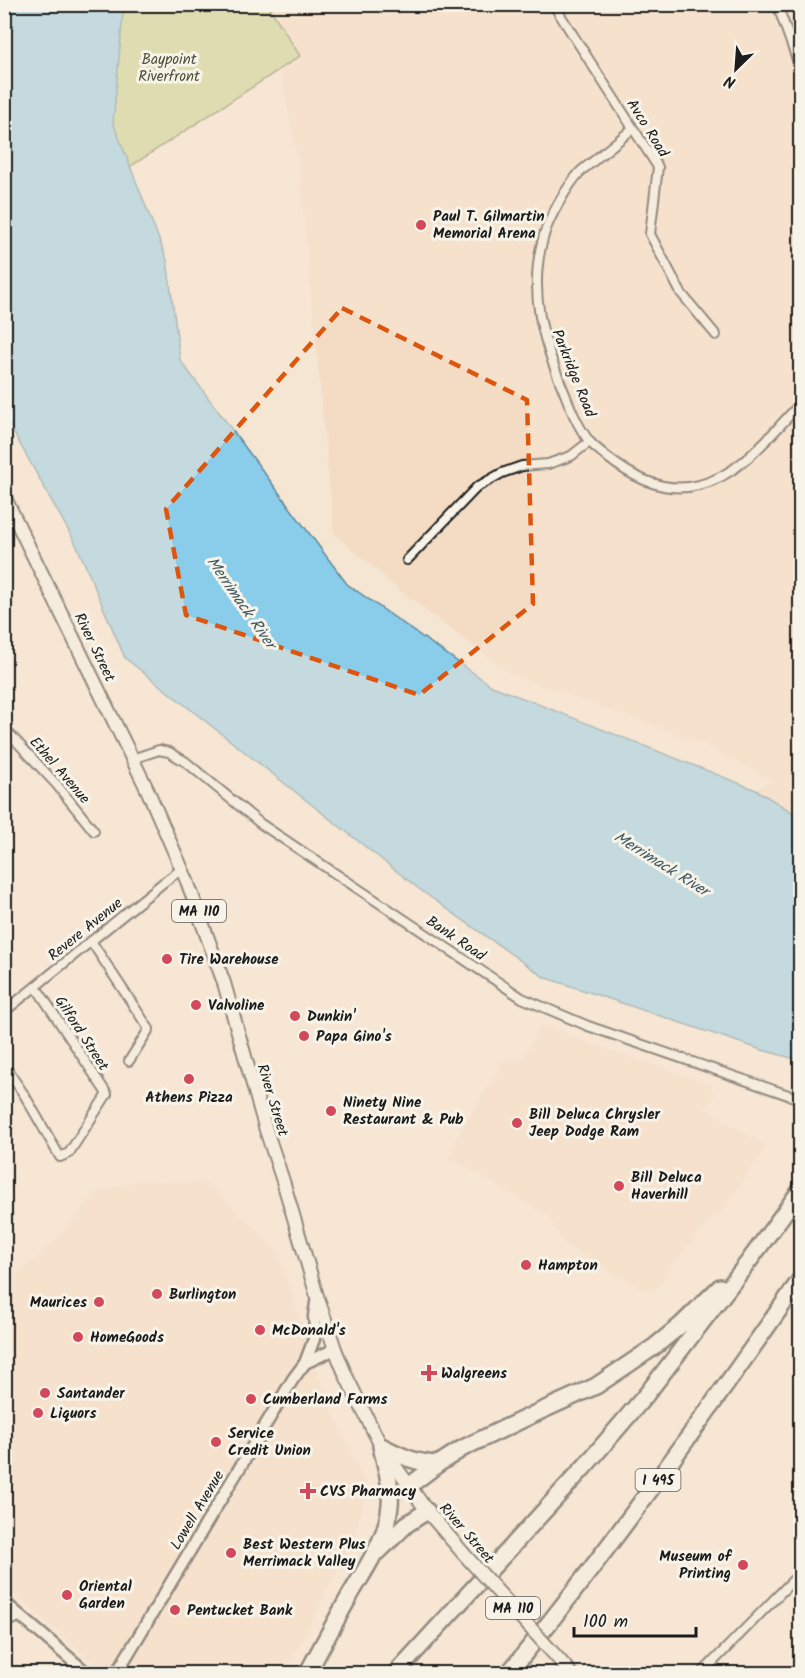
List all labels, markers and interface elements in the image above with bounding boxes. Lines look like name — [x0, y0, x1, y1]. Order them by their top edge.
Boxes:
north arrow — [706, 39, 766, 99]
park label: Baypoint Riverfront — [138, 48, 200, 89]
text: N — [720, 68, 740, 95]
street label: Avco Road — [620, 95, 675, 163]
place label: Paul T. Gilmartin Memorial Arena — [433, 205, 545, 246]
marker: Paul T. Gilmartin Memorial Arena — [414, 218, 428, 232]
street label: Parkridge Road — [544, 326, 602, 422]
water label: Merrimack River — [200, 551, 284, 657]
street label: River Street — [67, 609, 121, 686]
street label: Ethel Avenue — [23, 731, 96, 810]
water label: Merrimack River — [609, 825, 717, 905]
street label: Revere Avenue — [43, 892, 129, 968]
road number: MA 110 — [172, 900, 226, 922]
street label: Bank Road — [421, 910, 491, 968]
place label: Tire Warehouse — [179, 948, 279, 972]
marker: Tire Warehouse — [160, 952, 174, 966]
street label: Gilford Street — [48, 991, 115, 1076]
place label: Valvoline — [208, 994, 265, 1018]
marker: Valvoline — [189, 998, 203, 1012]
place label: Dunkin' — [307, 1005, 356, 1029]
marker: Dunkin' — [288, 1009, 302, 1023]
place label: Papa Gino's — [316, 1025, 392, 1049]
marker: Papa Gino's — [297, 1029, 311, 1043]
street label: River Street — [250, 1061, 294, 1140]
marker: Athens Pizza — [182, 1072, 196, 1086]
place label: Athens Pizza — [145, 1086, 233, 1110]
place label: Ninety Nine Restaurant & Pub — [343, 1091, 464, 1132]
place label: Bill Deluca Chrysler Jeep Dodge Ram — [529, 1103, 661, 1144]
marker: Ninety Nine Restaurant & Pub — [324, 1104, 338, 1118]
marker: Bill Deluca Chrysler Jeep Dodge Ram — [510, 1116, 524, 1130]
place label: Bill Deluca Haverhill — [631, 1166, 702, 1207]
marker: Bill Deluca Haverhill — [612, 1179, 626, 1193]
place label: Hampton — [538, 1254, 598, 1278]
marker: Hampton — [519, 1258, 533, 1272]
place label: Burlington — [169, 1283, 236, 1307]
marker: Burlington — [150, 1287, 164, 1301]
place label: Maurices — [30, 1291, 87, 1315]
marker: Maurices — [92, 1295, 106, 1309]
place label: McDonald's — [272, 1319, 346, 1343]
marker: McDonald's — [253, 1323, 267, 1337]
place label: HomeGoods — [90, 1326, 164, 1350]
marker: HomeGoods — [71, 1330, 85, 1344]
place label: Walgreens — [441, 1362, 507, 1386]
marker: Walgreens — [422, 1366, 436, 1380]
place label: Santander — [57, 1382, 125, 1406]
marker: Santander — [38, 1386, 52, 1400]
place label: Cumberland Farms — [263, 1388, 387, 1412]
marker: Cumberland Farms — [244, 1392, 258, 1406]
place label: Liquors — [50, 1402, 96, 1426]
marker: Liquors — [31, 1406, 45, 1420]
place label: Service Credit Union — [228, 1422, 311, 1463]
marker: Service Credit Union — [209, 1435, 223, 1449]
street label: Lowell Avenue — [165, 1466, 231, 1555]
road number: I 495 — [636, 1469, 680, 1491]
place label: CVS Pharmacy — [320, 1480, 416, 1504]
marker: CVS Pharmacy — [301, 1484, 315, 1498]
street label: River Street — [433, 1498, 500, 1570]
place label: Best Western Plus Merrimack Valley — [243, 1533, 365, 1574]
place label: Museum of Printing — [659, 1545, 732, 1586]
marker: Best Western Plus Merrimack Valley — [224, 1546, 238, 1560]
marker: Museum of Printing — [736, 1558, 750, 1572]
place label: Oriental Garden — [79, 1575, 132, 1616]
marker: Oriental Garden — [60, 1588, 74, 1602]
road number: MA 110 — [486, 1597, 540, 1619]
place label: Pentucket Bank — [187, 1599, 293, 1623]
scale bar — [574, 1600, 696, 1638]
marker: Pentucket Bank — [168, 1603, 182, 1617]
text: 100 m — [583, 1608, 628, 1637]

